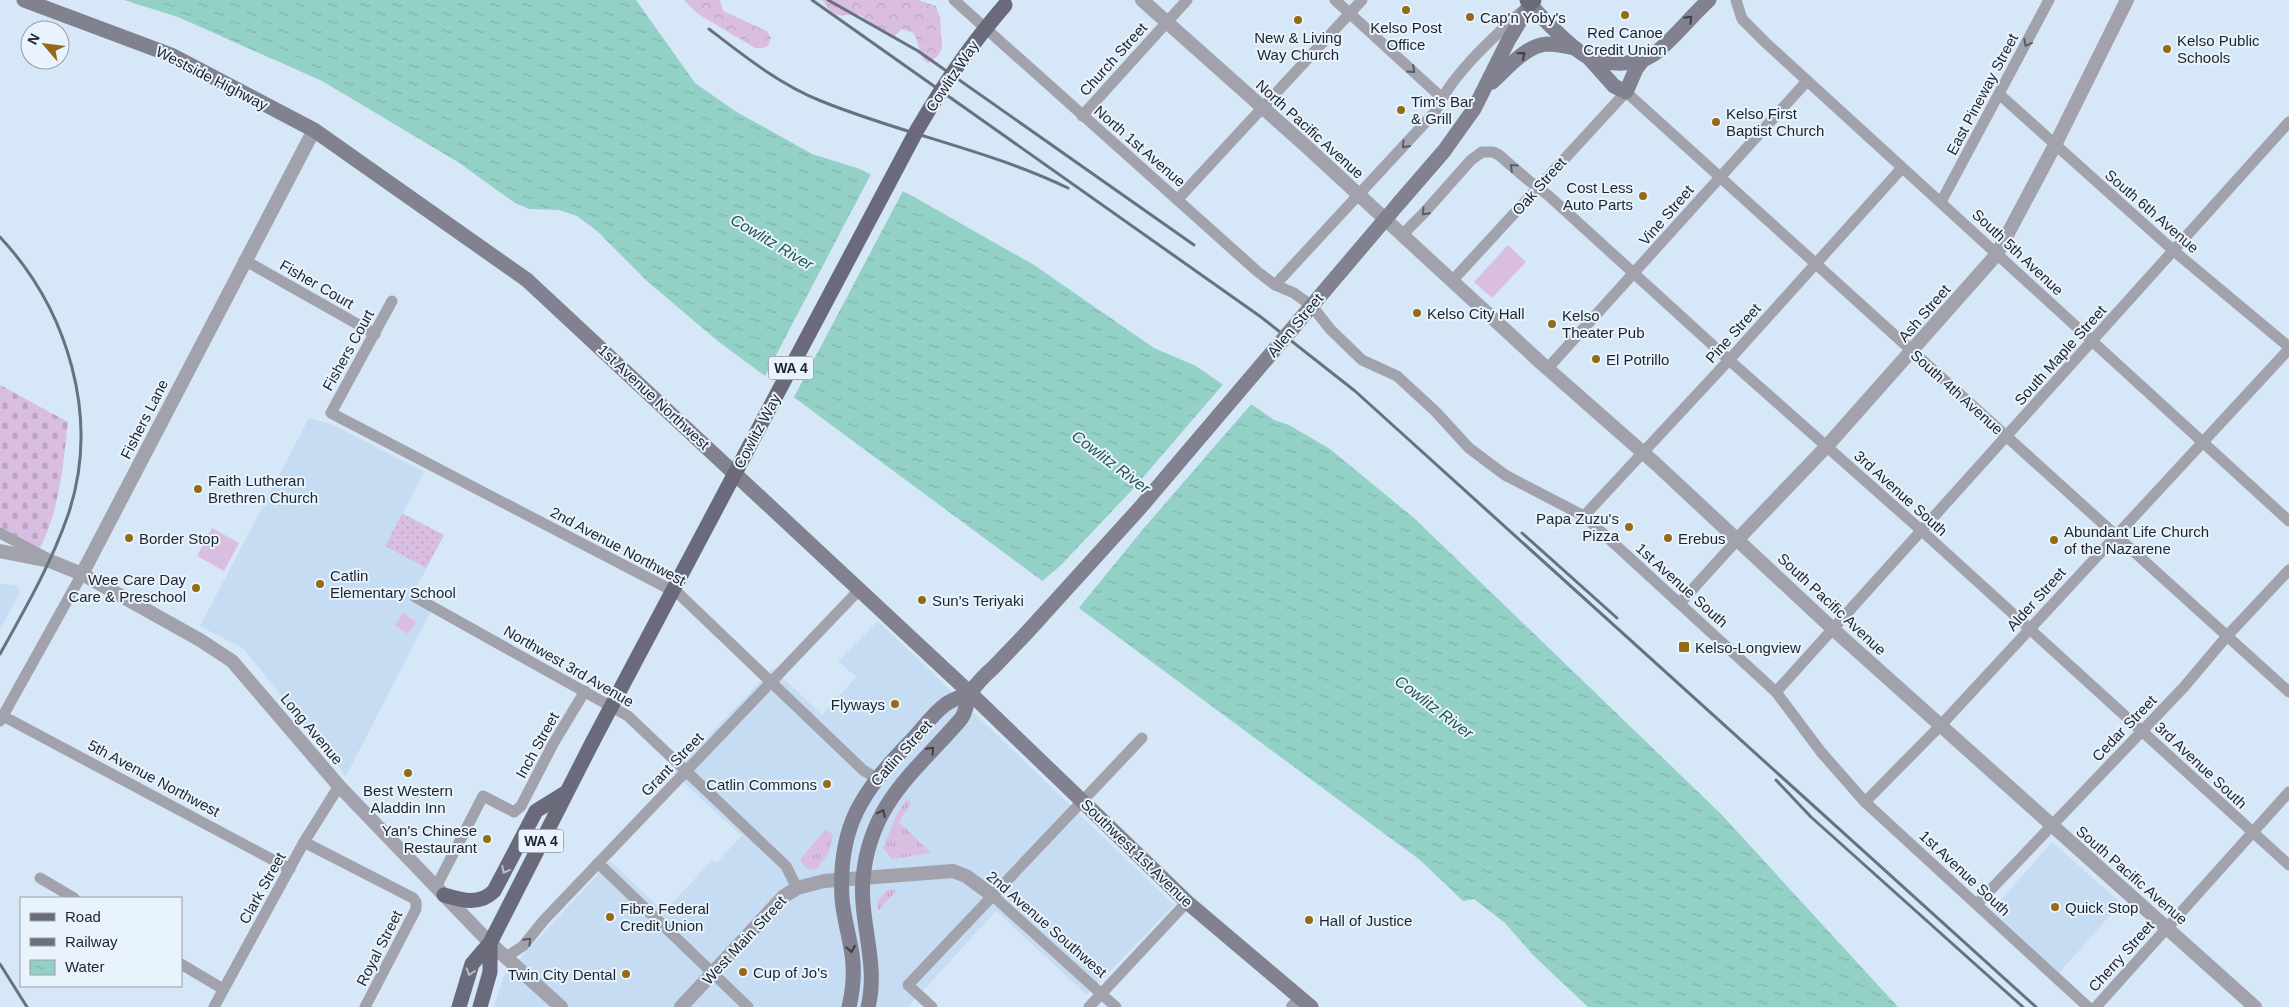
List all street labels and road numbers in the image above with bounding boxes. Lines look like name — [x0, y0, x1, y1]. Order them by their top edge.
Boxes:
street label: Church Street — [1076, 18, 1151, 99]
street label: East Pineway Street — [1943, 30, 2022, 158]
street label: Cowlitz Way — [922, 37, 982, 115]
street label: Westside Highway — [153, 42, 271, 114]
street label: North Pacific Avenue — [1253, 76, 1367, 182]
street label: North 1st Avenue — [1091, 102, 1189, 190]
street label: Oak Street — [1509, 153, 1570, 218]
street label: South 6th Avenue — [2102, 166, 2202, 256]
street label: Vine Street — [1635, 181, 1697, 248]
street label: South 5th Avenue — [1969, 205, 2067, 299]
street label: Fisher Court — [277, 256, 358, 312]
street label: Ash Street — [1895, 280, 1954, 345]
street label: Allen Street — [1264, 289, 1327, 360]
street label: Pine Street — [1702, 299, 1765, 366]
street label: South Maple Street — [2011, 301, 2110, 408]
street label: Fishers Court — [319, 306, 378, 393]
street label: 1st Avenue Northwest — [595, 341, 714, 453]
street label: South 4th Avenue — [1907, 346, 2007, 438]
road number: WA 4 — [768, 356, 814, 379]
street label: Fishers Lane — [117, 377, 171, 461]
street label: Cowlitz Way — [730, 390, 784, 471]
street label: 3rd Avenue South — [1851, 447, 1951, 539]
street label: 2nd Avenue Northwest — [547, 503, 689, 589]
street label: 1st Avenue South — [1633, 539, 1731, 631]
street label: South Pacific Avenue — [1774, 550, 1890, 658]
street label: Alder Street — [2003, 563, 2069, 634]
street label: Northwest 3rd Avenue — [501, 622, 637, 710]
street label: Long Avenue — [277, 690, 347, 768]
street label: Cedar Street — [2088, 691, 2160, 764]
street label: Inch Street — [512, 708, 562, 781]
street label: Catlin Street — [867, 716, 935, 789]
street label: 3rd Avenue South — [2152, 718, 2250, 812]
street label: Grant Street — [638, 728, 707, 799]
street label: 5th Avenue Northwest — [85, 736, 223, 820]
street label: Southwest 1st Avenue — [1078, 795, 1196, 911]
street label: South Pacific Avenue — [2073, 822, 2191, 928]
street label: 1st Avenue South — [1916, 827, 2014, 919]
road number: WA 4 — [518, 829, 564, 852]
street label: Clark Street — [235, 849, 289, 927]
street label: 2nd Avenue Southwest — [984, 867, 1111, 981]
street label: West Main Street — [699, 892, 790, 988]
street label: Royal Street — [353, 907, 406, 989]
street label: Cherry Street — [2085, 917, 2158, 995]

